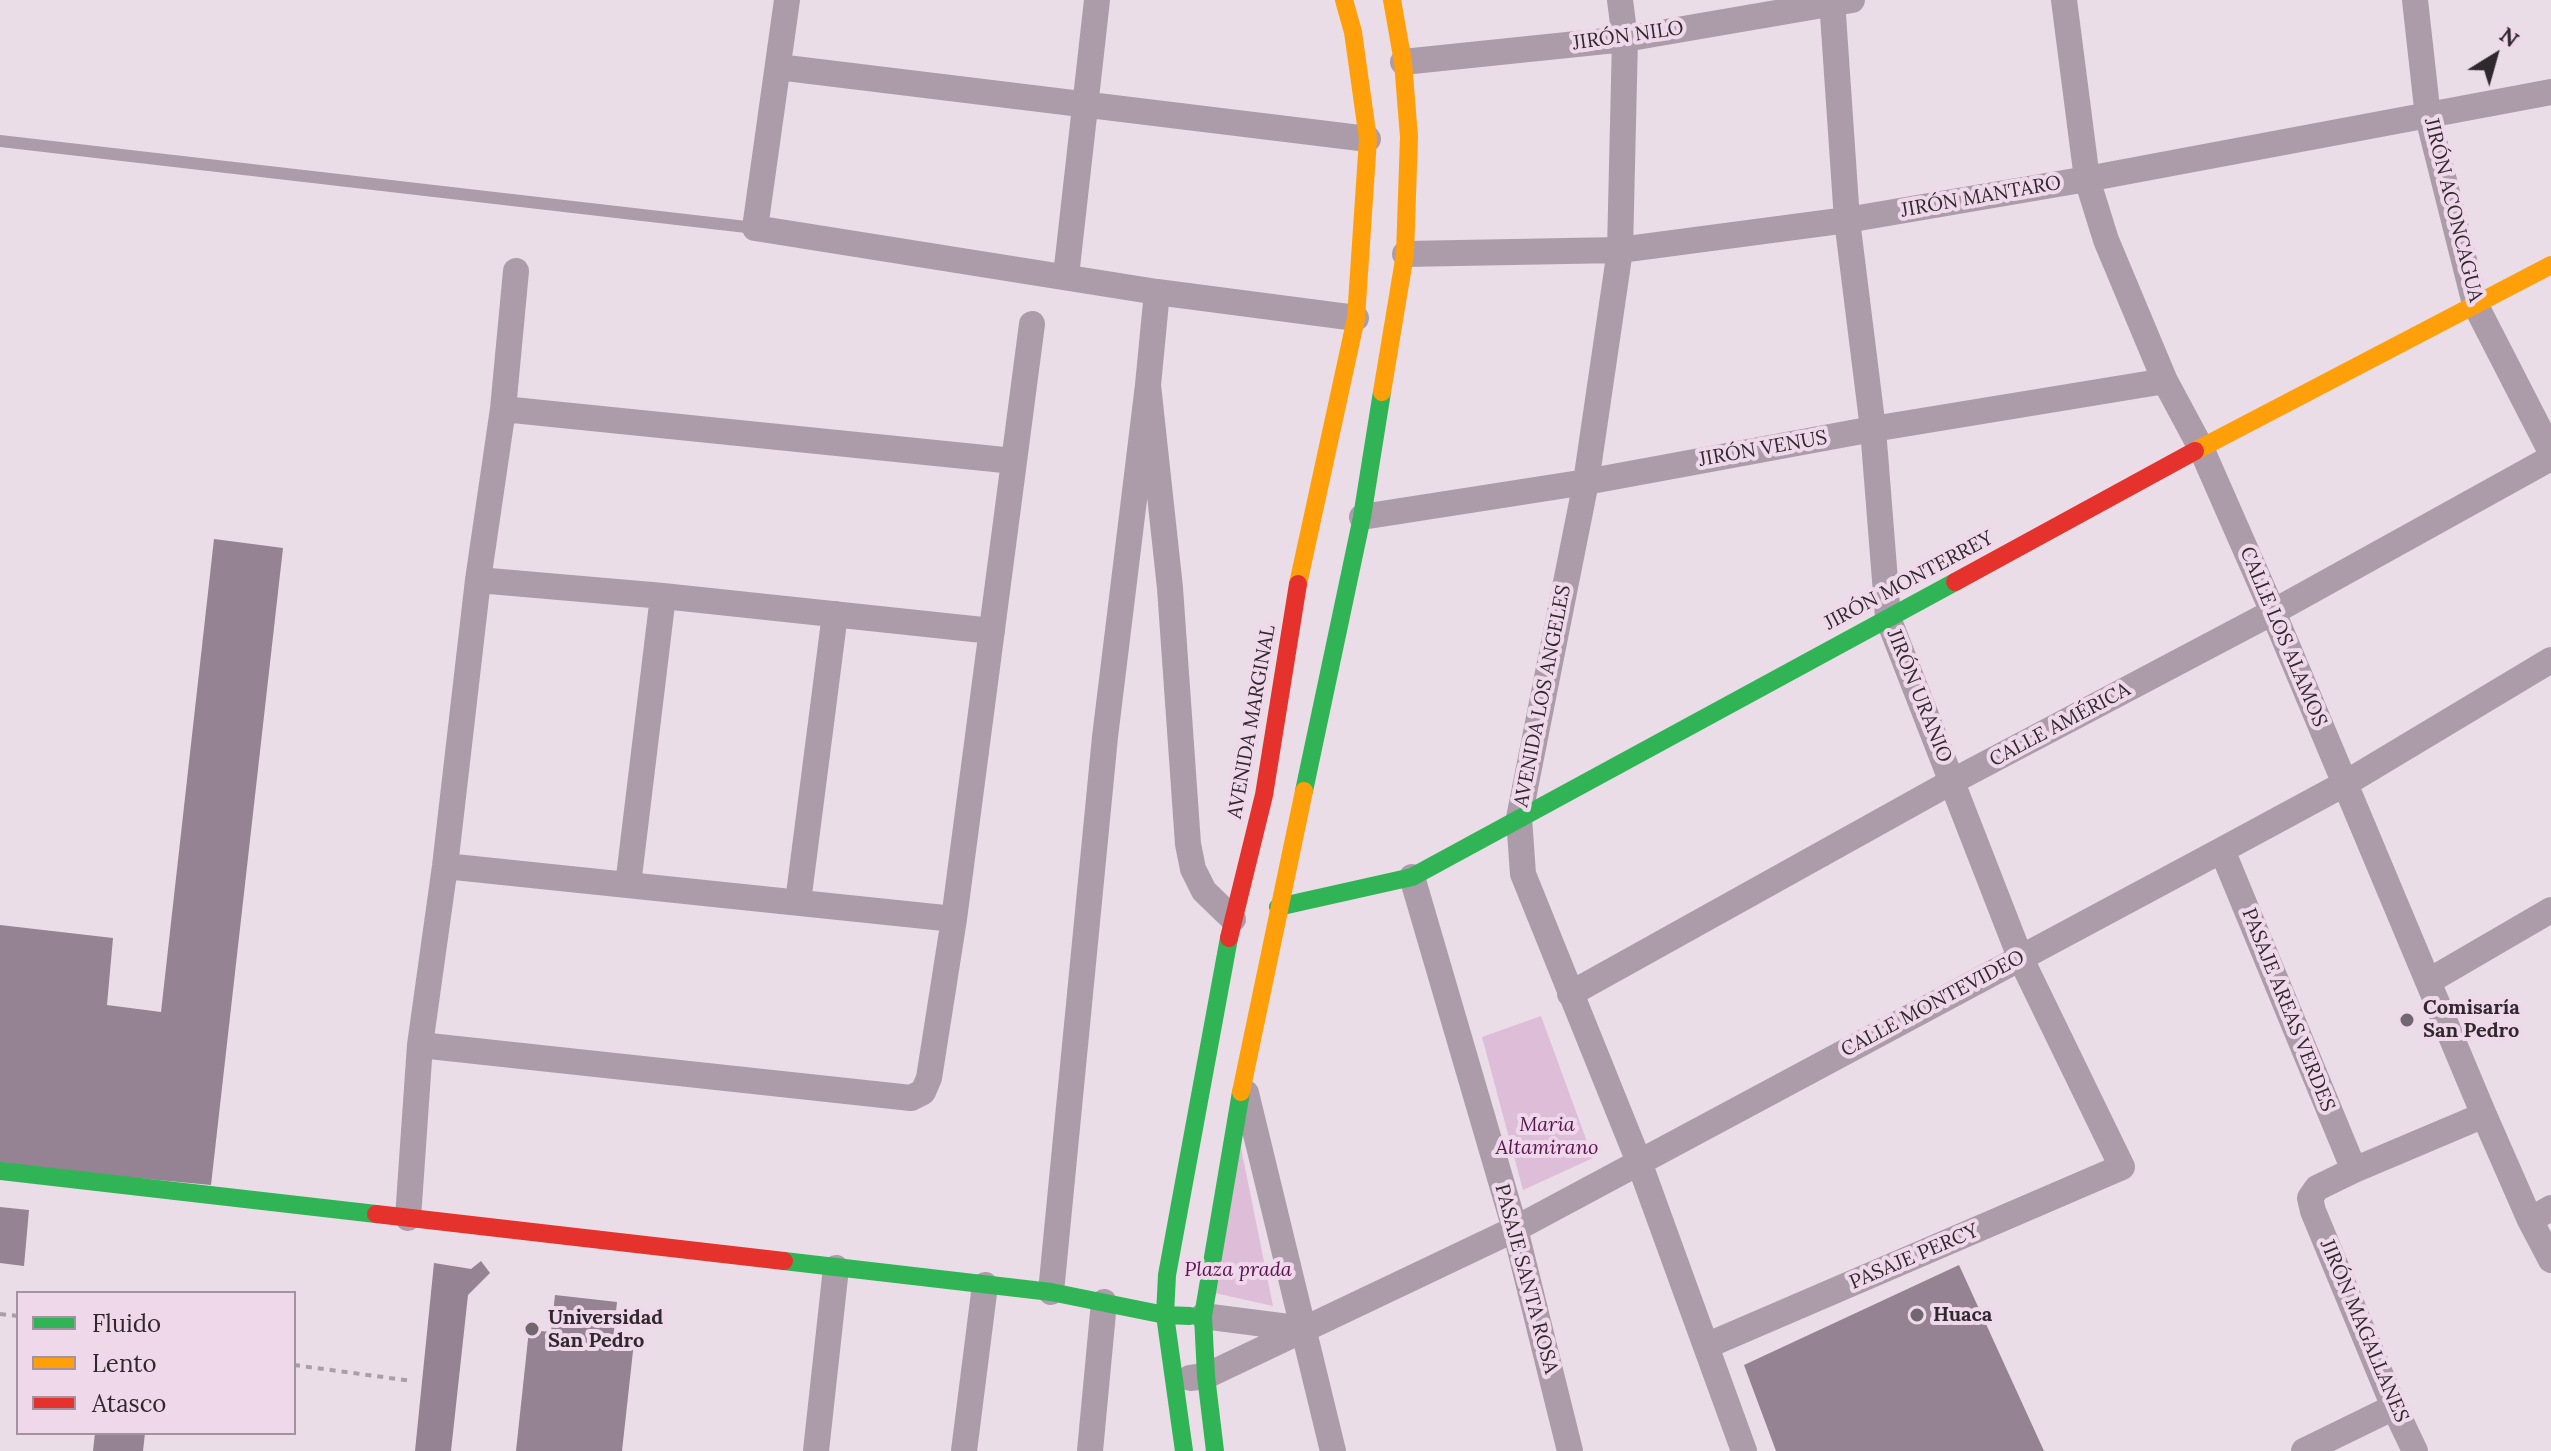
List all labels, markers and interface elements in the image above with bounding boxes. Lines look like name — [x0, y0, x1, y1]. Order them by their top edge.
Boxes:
street label: JIRÓN NILO — [1571, 16, 1685, 56]
north arrow — [2455, 16, 2535, 96]
text: N — [2494, 21, 2525, 53]
street label: JIRÓN ACONCAGUA — [2419, 116, 2487, 304]
street label: JIRÓN MANTARO — [1899, 171, 2063, 223]
street label: JIRÓN VENUS — [1697, 426, 1829, 472]
street label: JIRÓN MONTERREY — [1821, 526, 1997, 636]
street label: CALLE LOS ALAMOS — [2234, 543, 2332, 731]
street label: AVENIDA LOS ANGELES — [1510, 583, 1576, 809]
street label: AVENIDA MARGINAL — [1223, 623, 1281, 821]
street label: JIRÓN URANIO — [1881, 626, 1957, 766]
street label: CALLE AMÉRICA — [1986, 678, 2134, 772]
street label: PASAJE AREAS VERDES — [2236, 905, 2340, 1115]
street label: CALLE MONTEVIDEO — [1837, 945, 2029, 1063]
place label: Comisaría San Pedro — [2423, 996, 2520, 1043]
marker: Comisaría San Pedro — [2398, 1011, 2416, 1029]
park label: Maria Altamirano — [1496, 1113, 1598, 1160]
street label: PASAJE SANTA ROSA — [1489, 1181, 1563, 1377]
street label: PASAJE PERCY — [1846, 1219, 1982, 1295]
street label: JIRÓN MAGALLANES — [2315, 1236, 2413, 1426]
park label: Plaza prada — [1184, 1258, 1292, 1282]
legend — [16, 1291, 296, 1435]
place label: Huaca — [1933, 1303, 1992, 1327]
place label: Universidad San Pedro — [548, 1306, 663, 1353]
marker: Huaca — [1908, 1306, 1926, 1324]
text: Fluido — [92, 1308, 161, 1339]
marker: Universidad San Pedro — [523, 1320, 541, 1338]
text: Lento — [92, 1348, 157, 1379]
text: Atasco — [92, 1388, 166, 1419]

